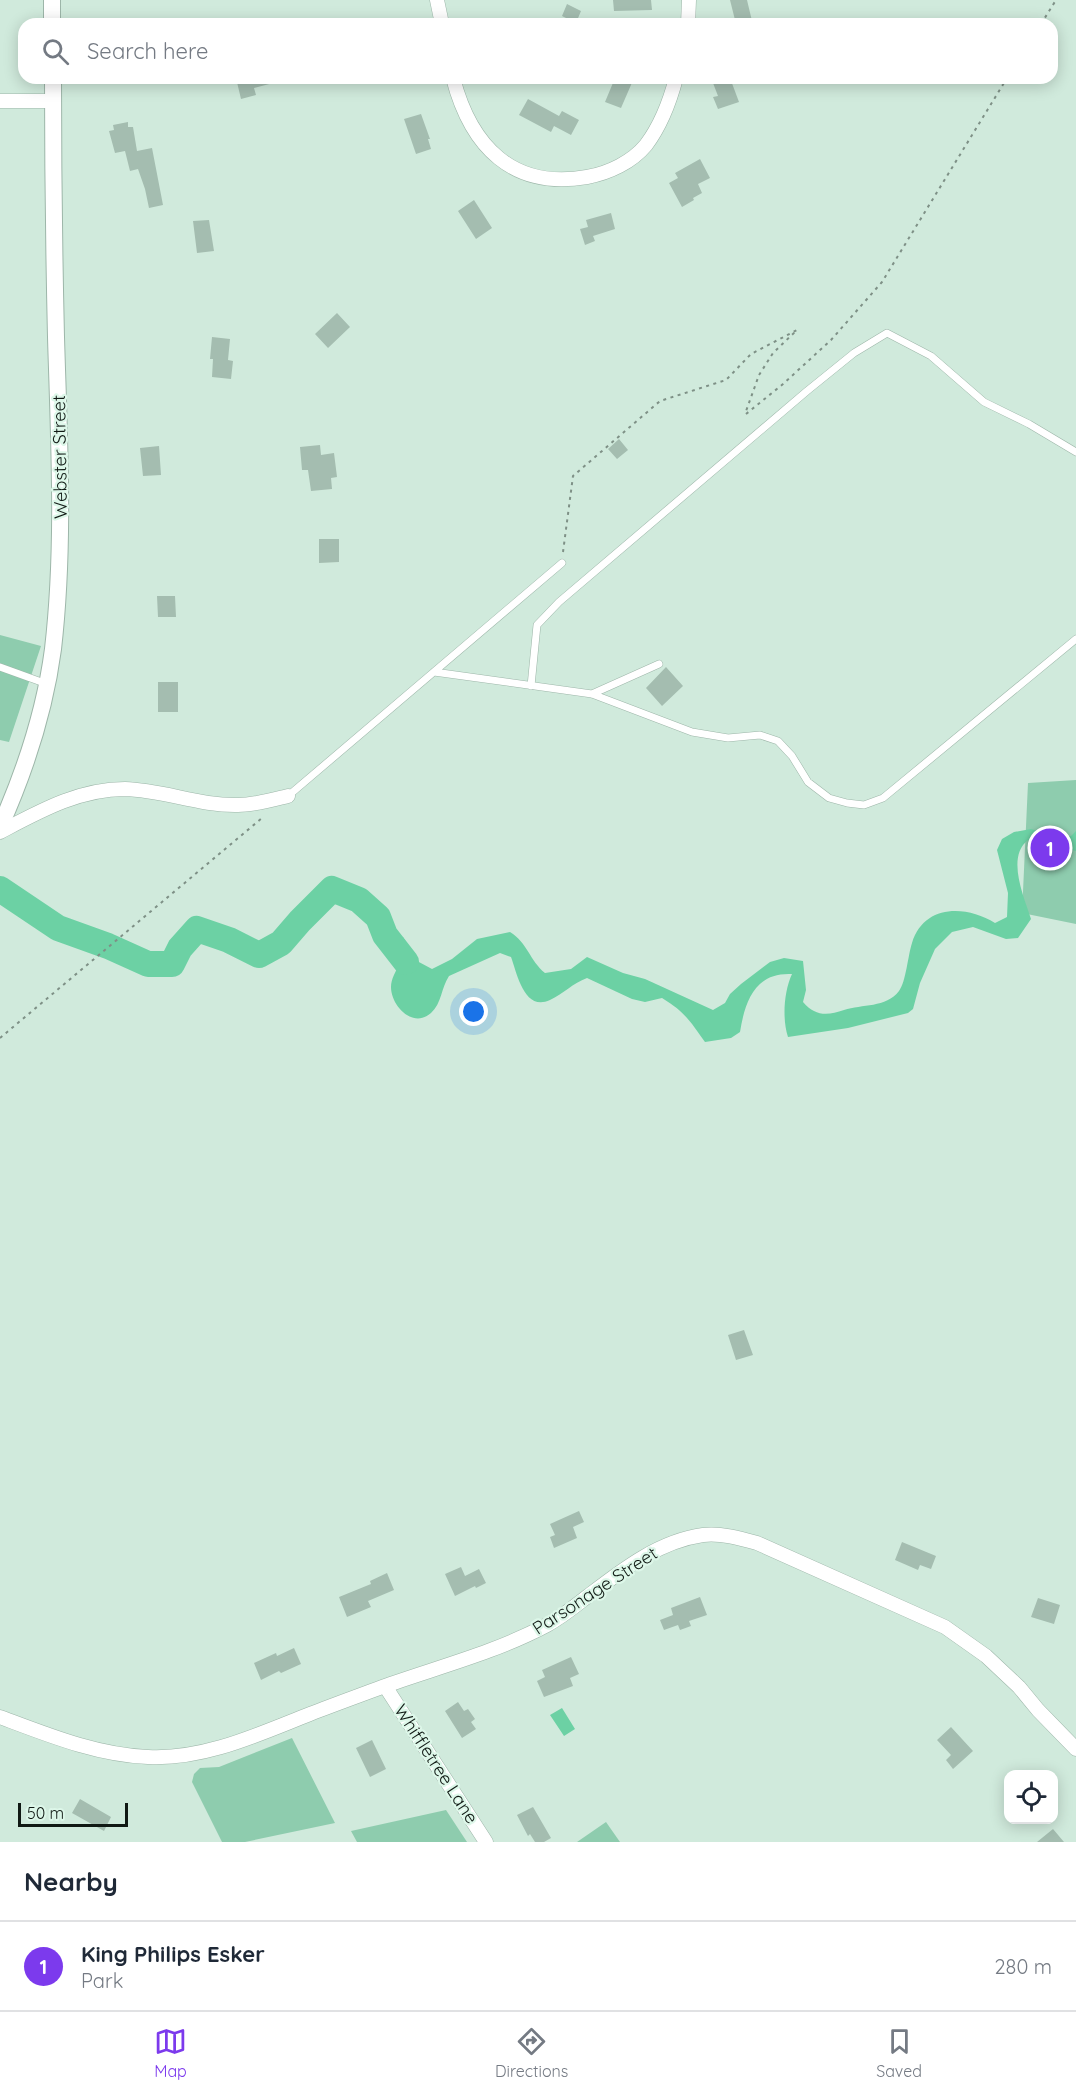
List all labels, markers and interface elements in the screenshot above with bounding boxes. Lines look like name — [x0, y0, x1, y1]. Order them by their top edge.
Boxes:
search box — [18, 18, 1058, 84]
icon: search — [39, 35, 72, 68]
text: Search here — [87, 37, 208, 65]
street label: Webster Street — [47, 395, 72, 519]
pin: 1 — [1030, 826, 1070, 870]
your location — [459, 997, 488, 1026]
street label: Parsonage Street — [528, 1542, 661, 1640]
street label: Whiffletree Lane — [389, 1700, 484, 1828]
map controls — [1004, 1770, 1058, 1824]
button: locate — [1004, 1770, 1058, 1824]
scale bar — [18, 1800, 128, 1828]
text: 50 m — [27, 1803, 64, 1823]
text: Nearby — [24, 1865, 118, 1898]
text: King Philips Esker — [81, 1940, 265, 1968]
text: 1 — [40, 1954, 47, 1979]
text: 280 m — [995, 1954, 1052, 1979]
text: Park — [81, 1968, 123, 1993]
tab: Map — [154, 2025, 187, 2081]
tab: Directions — [495, 2025, 568, 2081]
tab: Saved — [876, 2025, 922, 2081]

